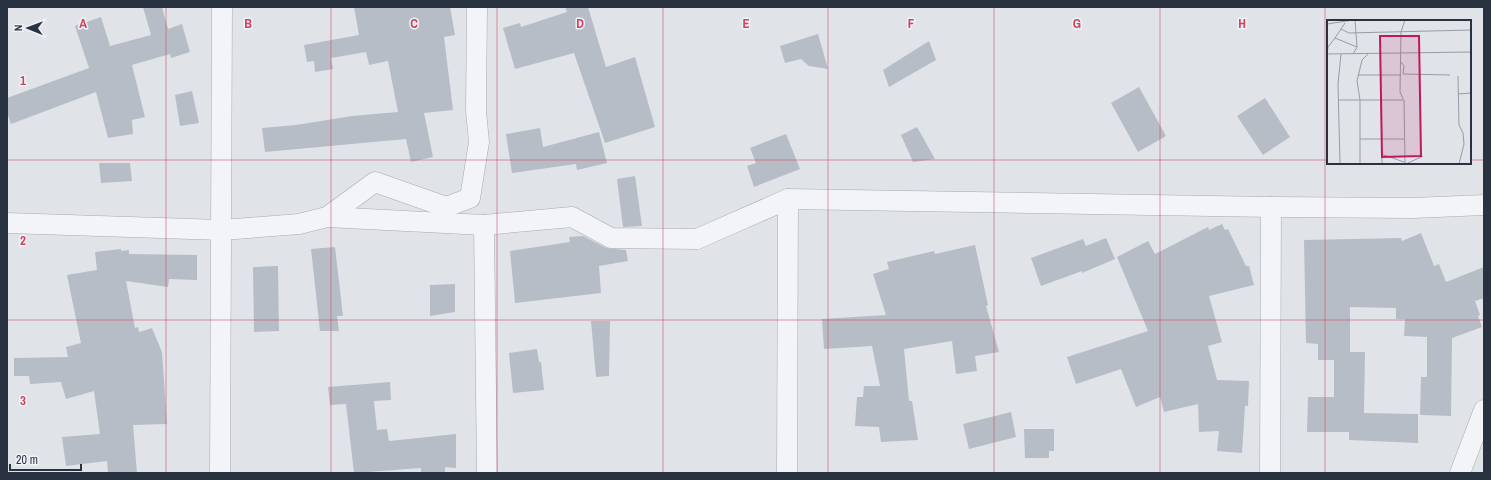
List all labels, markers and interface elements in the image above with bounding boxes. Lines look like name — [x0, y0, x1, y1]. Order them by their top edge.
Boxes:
north arrow — [8, 8, 48, 48]
text: A — [79, 15, 87, 32]
text: B — [244, 15, 252, 32]
text: C — [410, 15, 418, 32]
text: D — [576, 15, 584, 32]
text: E — [742, 15, 750, 32]
text: F — [908, 15, 915, 32]
text: G — [1073, 15, 1081, 32]
text: H — [1238, 15, 1246, 32]
inset map — [1327, 20, 1471, 164]
text: N — [11, 24, 25, 31]
text: 1 — [20, 72, 26, 89]
text: 2 — [20, 232, 26, 249]
text: 3 — [20, 392, 26, 409]
scale bar — [10, 446, 81, 472]
text: 20 m — [16, 452, 38, 468]

